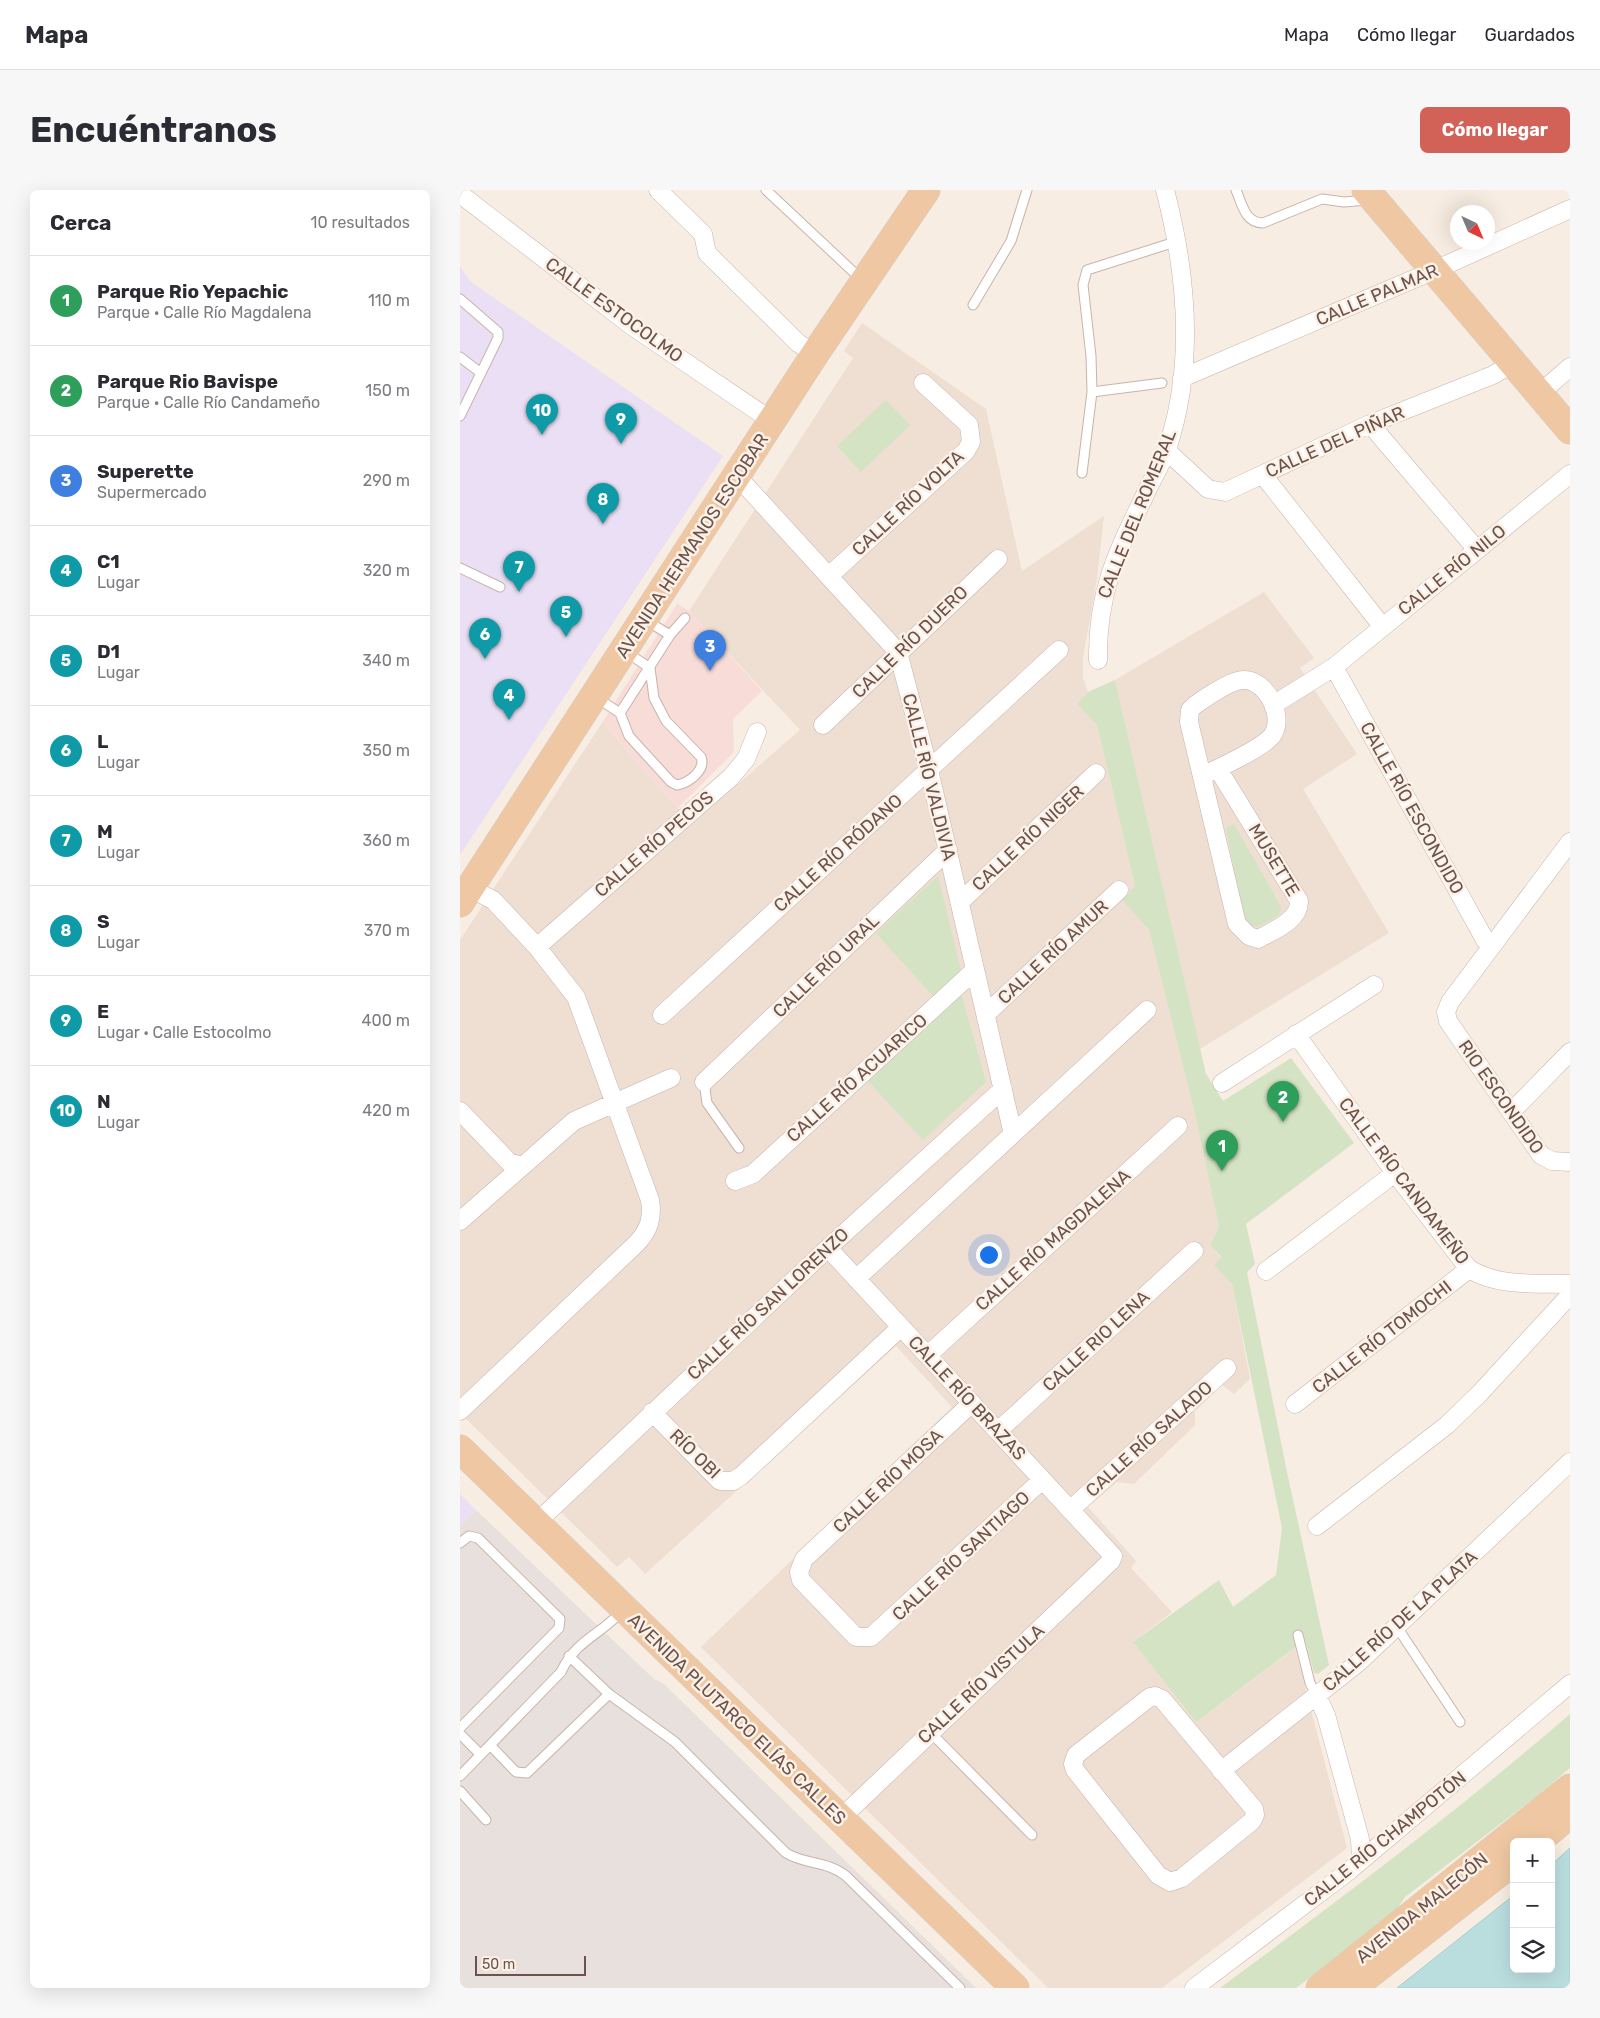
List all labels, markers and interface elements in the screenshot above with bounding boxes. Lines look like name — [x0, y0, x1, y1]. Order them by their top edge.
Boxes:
text: Mapa — [25, 21, 88, 49]
text: Mapa — [1284, 24, 1329, 46]
text: Cómo llegar — [1357, 24, 1456, 46]
text: Guardados — [1484, 24, 1575, 46]
button: Cómo llegar — [1420, 107, 1570, 153]
text: Encuéntranos — [30, 109, 277, 151]
north arrow — [1450, 205, 1495, 250]
text: Cerca — [50, 210, 111, 235]
text: 10 resultados — [311, 213, 410, 232]
street label: CALLE ESTOCOLMO — [541, 253, 687, 367]
street label: CALLE PALMAR — [1313, 259, 1442, 331]
text: Parque Rio Yepachic — [97, 280, 289, 303]
text: 1 — [62, 291, 70, 310]
text: 110 m — [368, 291, 410, 310]
text: Parque · Calle Río Magdalena — [97, 303, 312, 322]
text: Parque Rio Bavispe — [97, 370, 278, 393]
text: 2 — [61, 381, 71, 400]
text: 150 m — [365, 381, 410, 400]
text: Parque · Calle Río Candameño — [97, 393, 320, 412]
pin: 10 — [526, 394, 558, 435]
street label: CALLE DEL PIÑAR — [1262, 401, 1408, 483]
pin: 9 — [605, 403, 637, 444]
street label: CALLE DEL ROMERAL — [1093, 426, 1181, 602]
street label: AVENIDA HERMANOS ESCOBAR — [611, 429, 773, 663]
street label: CALLE RÍO VOLTA — [847, 445, 969, 561]
text: Superette — [97, 460, 194, 483]
text: 3 — [61, 471, 71, 490]
text: 290 m — [363, 471, 410, 490]
text: Supermercado — [97, 483, 207, 502]
pin: 8 — [587, 483, 619, 524]
street label: CALLE RÍO NILO — [1394, 520, 1510, 620]
text: C1 — [97, 550, 120, 573]
pin: 7 — [503, 551, 535, 592]
text: 4 — [61, 561, 71, 580]
text: 320 m — [363, 561, 410, 580]
text: Lugar — [97, 573, 140, 592]
street label: CALLE RÍO DUERO — [847, 581, 973, 703]
pin: 5 — [550, 596, 582, 637]
pin: 6 — [469, 618, 501, 659]
pin: 3 — [694, 630, 726, 671]
text: D1 — [97, 640, 120, 663]
text: 5 — [61, 651, 71, 670]
text: 340 m — [362, 651, 410, 670]
text: Lugar — [97, 663, 140, 682]
pin: 4 — [493, 679, 525, 720]
street label: CALLE RÍO VALDIVIA — [898, 691, 960, 863]
street label: CALLE RÍO ESCONDIDO — [1355, 718, 1469, 898]
text: L — [97, 730, 108, 753]
text: 6 — [61, 741, 71, 760]
text: 350 m — [363, 741, 410, 760]
text: Lugar — [97, 753, 140, 772]
street label: CALLE RÍO NIGER — [967, 780, 1089, 896]
street label: CALLE RÍO PECOS — [590, 786, 718, 902]
street label: CALLE RÍO RÓDANO — [769, 789, 907, 917]
text: M — [97, 820, 113, 843]
street label: MUSETTE — [1244, 820, 1304, 900]
text: 7 — [61, 831, 71, 850]
text: 360 m — [362, 831, 410, 850]
text: Lugar — [97, 843, 140, 862]
street label: CALLE RÍO AMUR — [993, 895, 1113, 1009]
text: S — [97, 910, 110, 933]
street label: CALLE RÍO URAL — [768, 910, 884, 1022]
text: 8 — [61, 921, 71, 940]
text: 370 m — [364, 921, 410, 940]
text: Lugar — [97, 933, 140, 952]
text: E — [97, 1000, 109, 1023]
street label: CALLE RÍO ACUARICO — [782, 1009, 932, 1147]
text: 9 — [61, 1011, 71, 1030]
text: 400 m — [362, 1011, 410, 1030]
text: Lugar · Calle Estocolmo — [97, 1023, 271, 1042]
street label: RIO ESCONDIDO — [1454, 1036, 1548, 1158]
pin: 2 — [1267, 1081, 1299, 1122]
text: N — [97, 1090, 111, 1113]
street label: CALLE RÍO CANDAMEÑO — [1334, 1093, 1474, 1269]
text: 10 — [57, 1101, 75, 1120]
text: 420 m — [362, 1101, 410, 1120]
text: Lugar — [97, 1113, 140, 1132]
pin: 1 — [1206, 1130, 1238, 1171]
street label: CALLE RÍO MAGDALENA — [971, 1165, 1135, 1315]
street label: CALLE RÍO SAN LORENZO — [683, 1223, 853, 1385]
your location — [976, 1242, 1002, 1268]
street label: CALLE RÍO TOMOCHI — [1308, 1276, 1456, 1398]
street label: CALLE RIO LENA — [1038, 1286, 1154, 1396]
street label: CALLE RÍO BRAZAS — [904, 1331, 1030, 1465]
street label: CALLE RÍO SALADO — [1081, 1376, 1217, 1502]
street label: RÍO OBI — [665, 1424, 725, 1484]
street label: CALLE RÍO MOSA — [828, 1424, 948, 1538]
street label: CALLE RÍO SANTIAGO — [888, 1487, 1034, 1625]
street label: CALLE RÍO DE LA PLATA — [1318, 1546, 1482, 1696]
street label: AVENIDA PLUTARCO ELÍAS CALLES — [623, 1609, 851, 1829]
street label: CALLE RÍO VISTULA — [913, 1620, 1049, 1748]
street label: CALLE RÍO CHAMPOTÓN — [1299, 1767, 1471, 1911]
map controls — [1510, 1838, 1555, 1973]
button: + — [1510, 1838, 1555, 1883]
street label: AVENIDA MALECÓN — [1352, 1848, 1492, 1968]
button: − — [1510, 1883, 1555, 1928]
button: layers — [1510, 1928, 1555, 1973]
scale bar — [475, 1953, 586, 1976]
text: 50 m — [482, 1956, 515, 1973]

